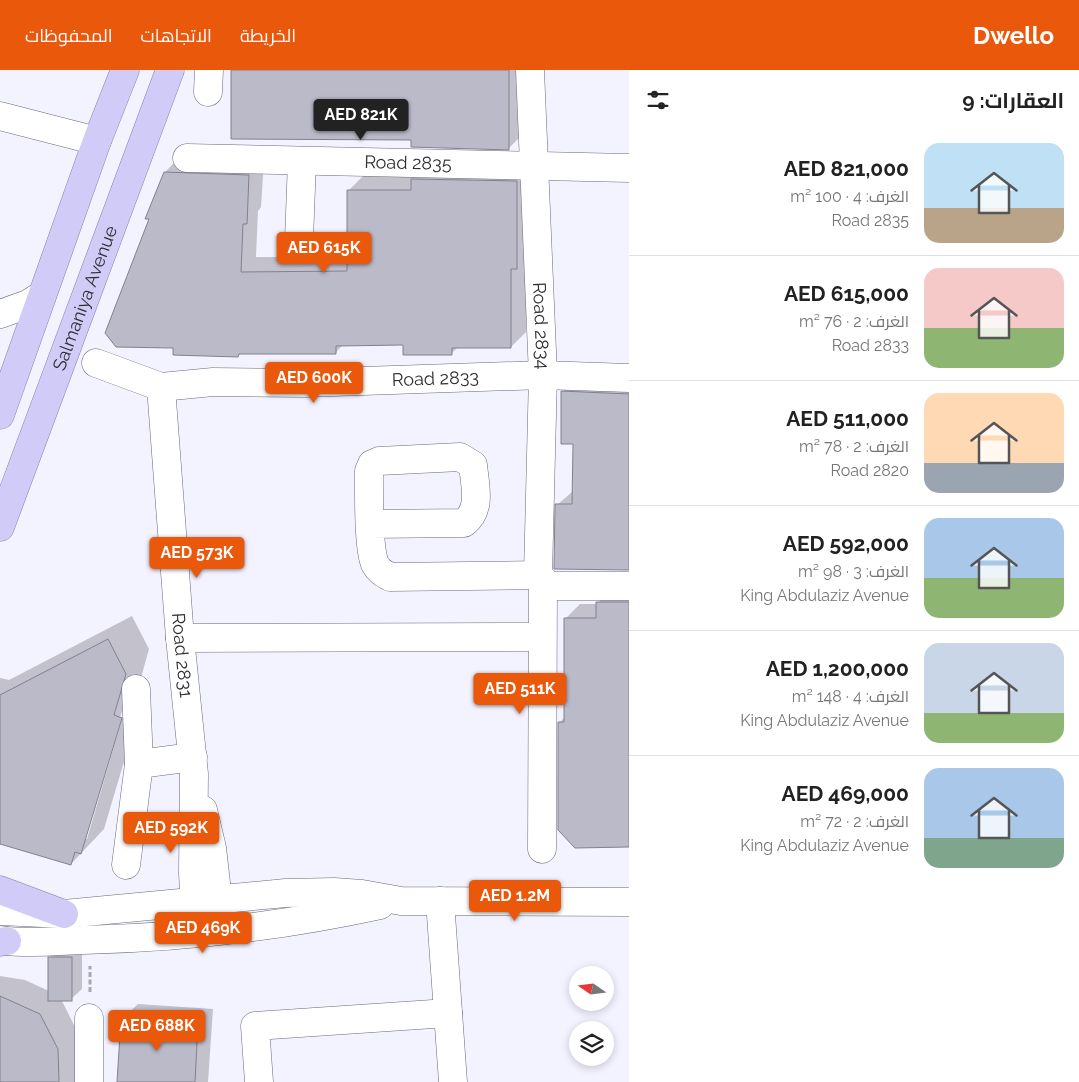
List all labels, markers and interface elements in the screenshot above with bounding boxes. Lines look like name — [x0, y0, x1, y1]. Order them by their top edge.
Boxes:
text: Dwello — [973, 21, 1054, 50]
text: المحفوظات — [25, 25, 113, 46]
text: الاتجاهات — [141, 25, 212, 46]
text: الخريطة — [240, 25, 296, 46]
icon: filters — [644, 86, 672, 114]
text: العقارات: 9 — [962, 88, 1064, 113]
pin: AED 821K — [309, 98, 413, 141]
text: AED 821K — [325, 105, 397, 124]
street label: Road 2835 — [364, 151, 452, 174]
text: AED 821,000 — [784, 156, 909, 181]
icon: home — [964, 163, 1024, 223]
text: الغرف: 4 · 100 m² — [790, 187, 909, 206]
text: Road 2835 — [831, 211, 909, 230]
street label: Salmaniya Avenue — [48, 222, 121, 374]
pin: AED 615K — [272, 232, 376, 274]
text: AED 615K — [288, 238, 360, 257]
text: AED 615,000 — [784, 281, 909, 306]
street label: Road 2834 — [529, 282, 554, 370]
icon: home — [964, 288, 1024, 348]
text: الغرف: 2 · 76 m² — [799, 312, 909, 331]
text: Road 2833 — [832, 336, 909, 355]
pin: AED 600K — [262, 362, 366, 404]
street label: Road 2833 — [391, 366, 479, 390]
text: AED 600K — [276, 368, 352, 387]
text: AED 511,000 — [786, 406, 909, 431]
icon: home — [964, 413, 1024, 473]
text: الغرف: 2 · 78 m² — [799, 437, 909, 456]
text: Road 2820 — [831, 461, 909, 480]
text: AED 592,000 — [783, 531, 909, 556]
pin: AED 573K — [145, 536, 249, 579]
icon: home — [964, 538, 1024, 598]
text: AED 573K — [160, 543, 234, 562]
text: الغرف: 3 · 98 m² — [798, 562, 909, 581]
text: King Abdulaziz Avenue — [740, 586, 909, 605]
street label: Road 2831 — [168, 612, 197, 699]
text: AED 1,200,000 — [766, 656, 909, 681]
icon: home — [964, 663, 1024, 723]
pin: AED 511K — [468, 672, 572, 715]
text: AED 511K — [484, 679, 556, 698]
text: الغرف: 4 · 148 m² — [792, 687, 909, 706]
text: King Abdulaziz Avenue — [740, 711, 909, 730]
text: AED 469,000 — [782, 781, 909, 806]
icon: home — [964, 788, 1024, 848]
pin: AED 592K — [119, 812, 223, 854]
text: الغرف: 2 · 72 m² — [800, 812, 909, 831]
text: AED 592K — [134, 818, 208, 837]
text: King Abdulaziz Avenue — [740, 836, 909, 855]
pin: AED 1.2M — [463, 880, 567, 922]
text: AED 1.2M — [480, 886, 550, 905]
pin: AED 469K — [151, 912, 255, 954]
text: AED 469K — [166, 918, 240, 937]
north arrow — [569, 966, 614, 1011]
map controls — [569, 966, 614, 1066]
pin: AED 688K — [105, 1010, 209, 1052]
text: AED 688K — [119, 1016, 195, 1035]
button: layers — [569, 1021, 614, 1066]

